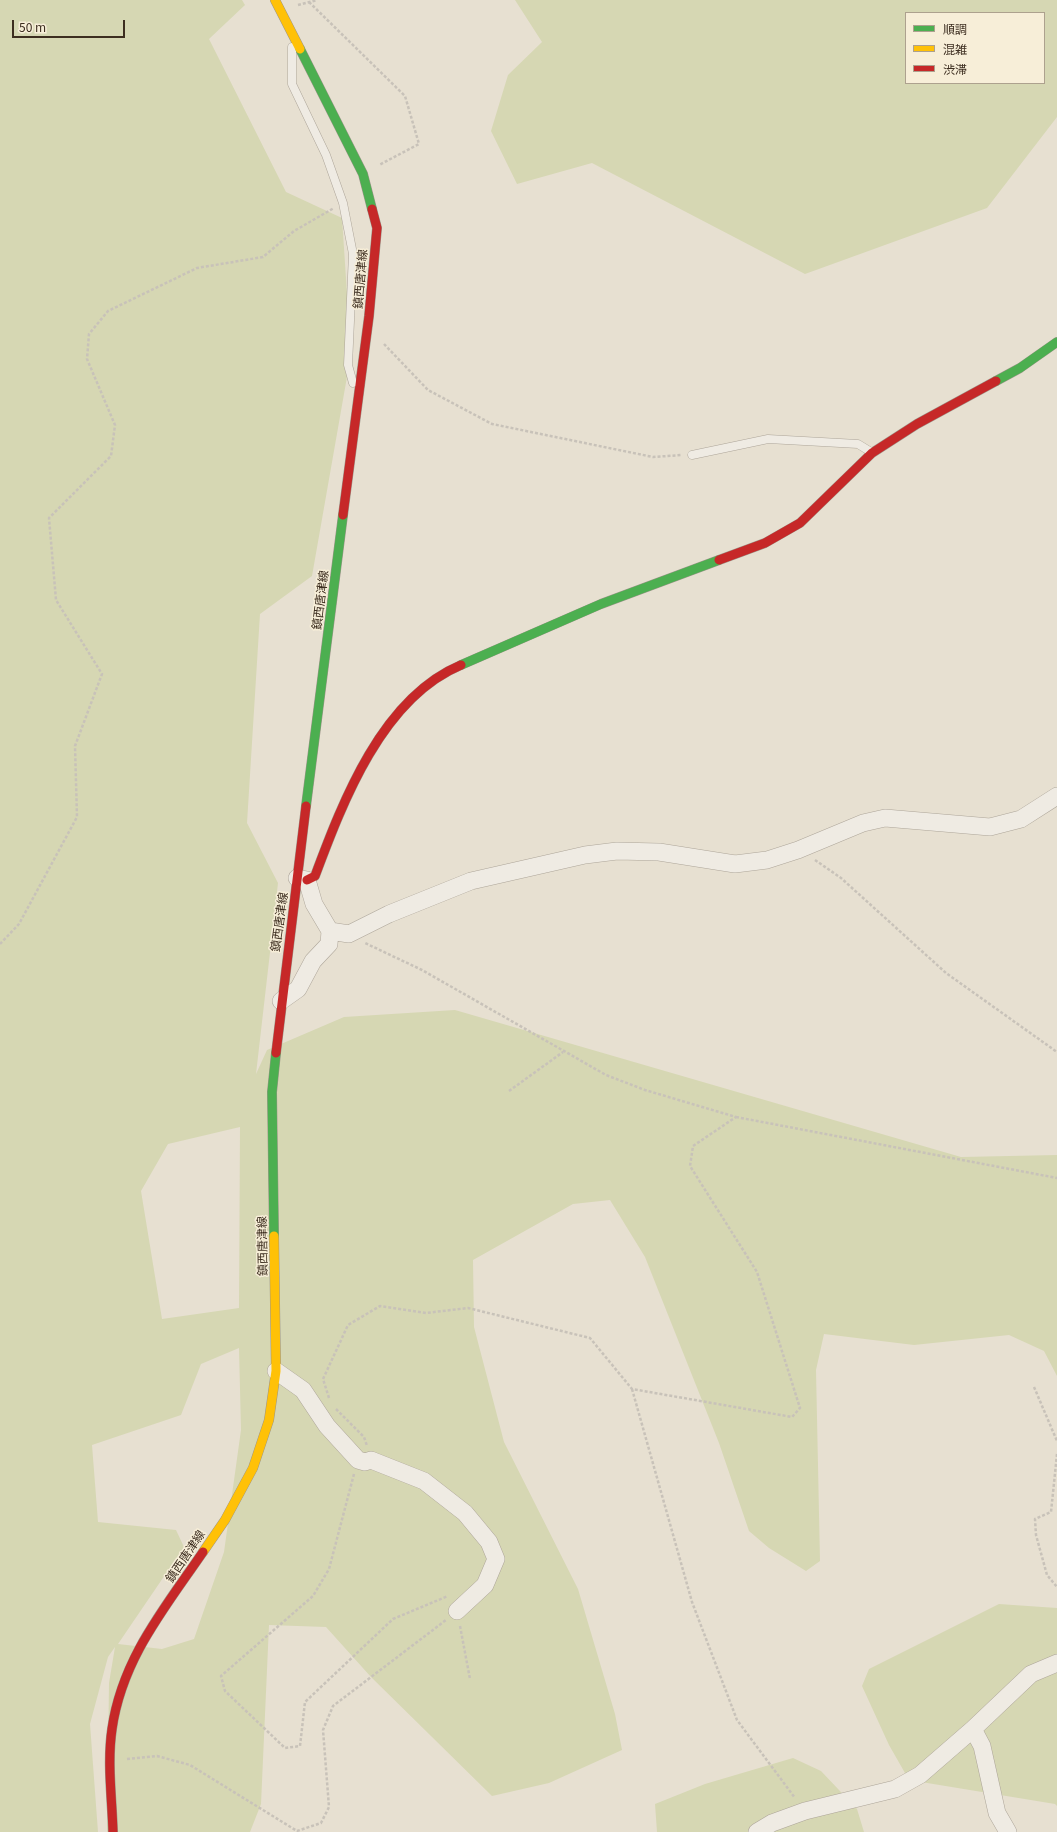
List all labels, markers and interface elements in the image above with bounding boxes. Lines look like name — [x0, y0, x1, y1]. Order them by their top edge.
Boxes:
scale bar — [14, 12, 127, 38]
legend — [905, 12, 1045, 84]
text: 50 m — [19, 18, 46, 35]
text: 順調 — [943, 20, 967, 37]
text: 混雑 — [943, 40, 967, 57]
text: 渋滞 — [943, 60, 967, 77]
street label: 鎮西唐津線 — [350, 248, 370, 310]
street label: 鎮西唐津線 — [309, 569, 331, 631]
street label: 鎮西唐津線 — [268, 891, 290, 953]
street label: 鎮西唐津線 — [254, 1216, 270, 1276]
street label: 鎮西唐津線 — [162, 1527, 208, 1585]

